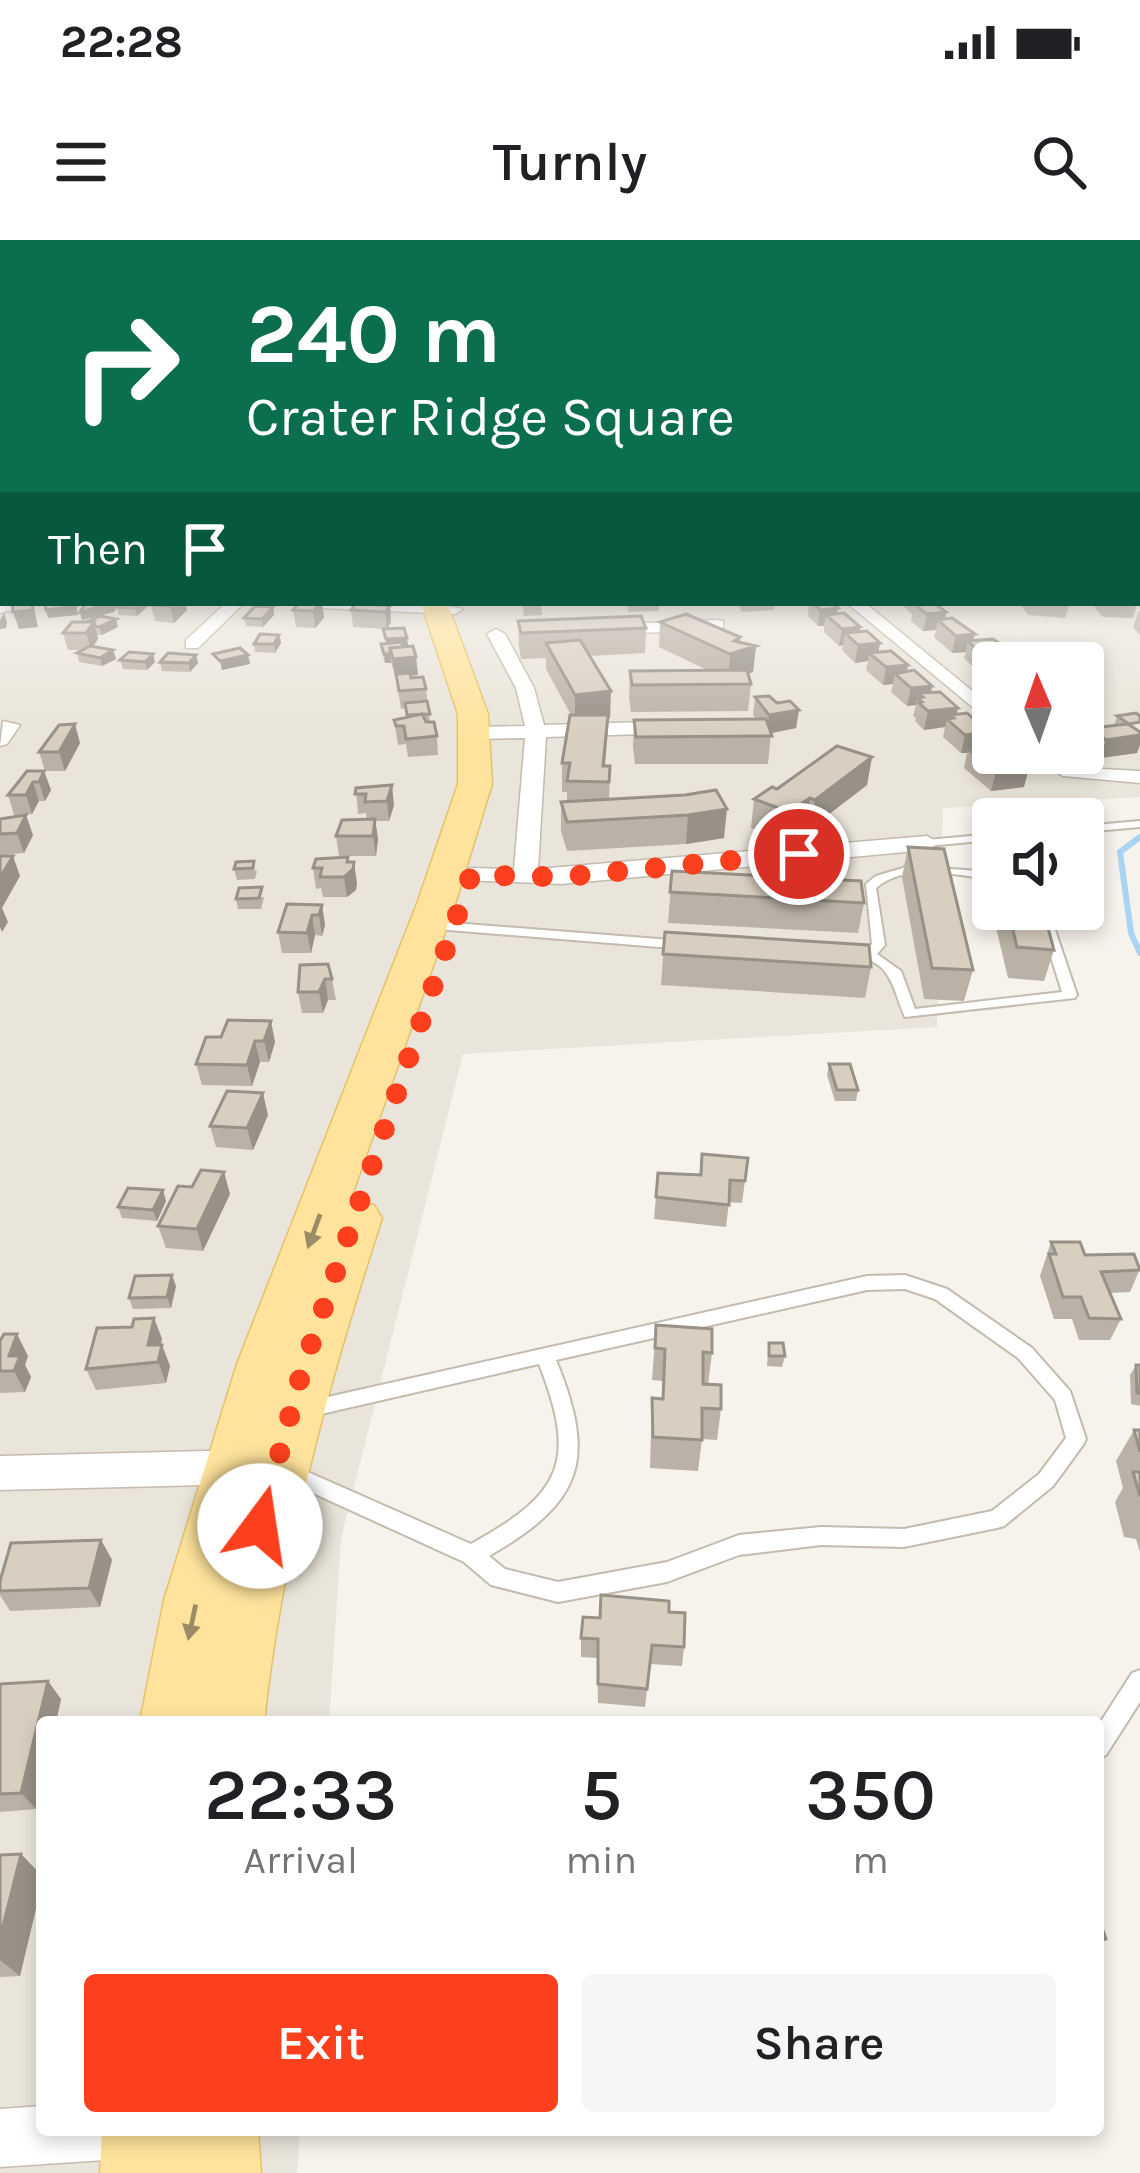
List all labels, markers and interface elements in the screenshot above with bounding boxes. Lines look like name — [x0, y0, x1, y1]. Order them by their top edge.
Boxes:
text: 22:28 — [60, 16, 183, 68]
icon: menu — [48, 129, 114, 195]
icon: search — [1026, 129, 1092, 195]
text: Turnly — [493, 130, 647, 194]
text: 240 m — [246, 285, 501, 383]
icon: right — [48, 288, 204, 444]
text: Crater Ridge Square — [246, 385, 735, 449]
icon: arrive — [172, 516, 238, 582]
text: Then — [48, 523, 148, 575]
north arrow — [972, 642, 1104, 774]
map controls — [972, 642, 1104, 930]
button: sound — [972, 798, 1104, 930]
pin — [748, 803, 850, 905]
icon: arrive — [766, 821, 832, 887]
one-way arrow — [304, 1214, 323, 1250]
position arrow — [197, 1463, 323, 1589]
one-way arrow — [181, 1604, 200, 1642]
text: 22:33 — [204, 1753, 397, 1837]
text: 5 — [581, 1753, 622, 1837]
text: 350 — [805, 1753, 936, 1837]
text: Arrival — [244, 1837, 358, 1883]
text: min — [565, 1837, 637, 1883]
text: m — [852, 1837, 889, 1883]
button: Exit — [84, 1974, 558, 2112]
button: Share — [582, 1974, 1056, 2112]

